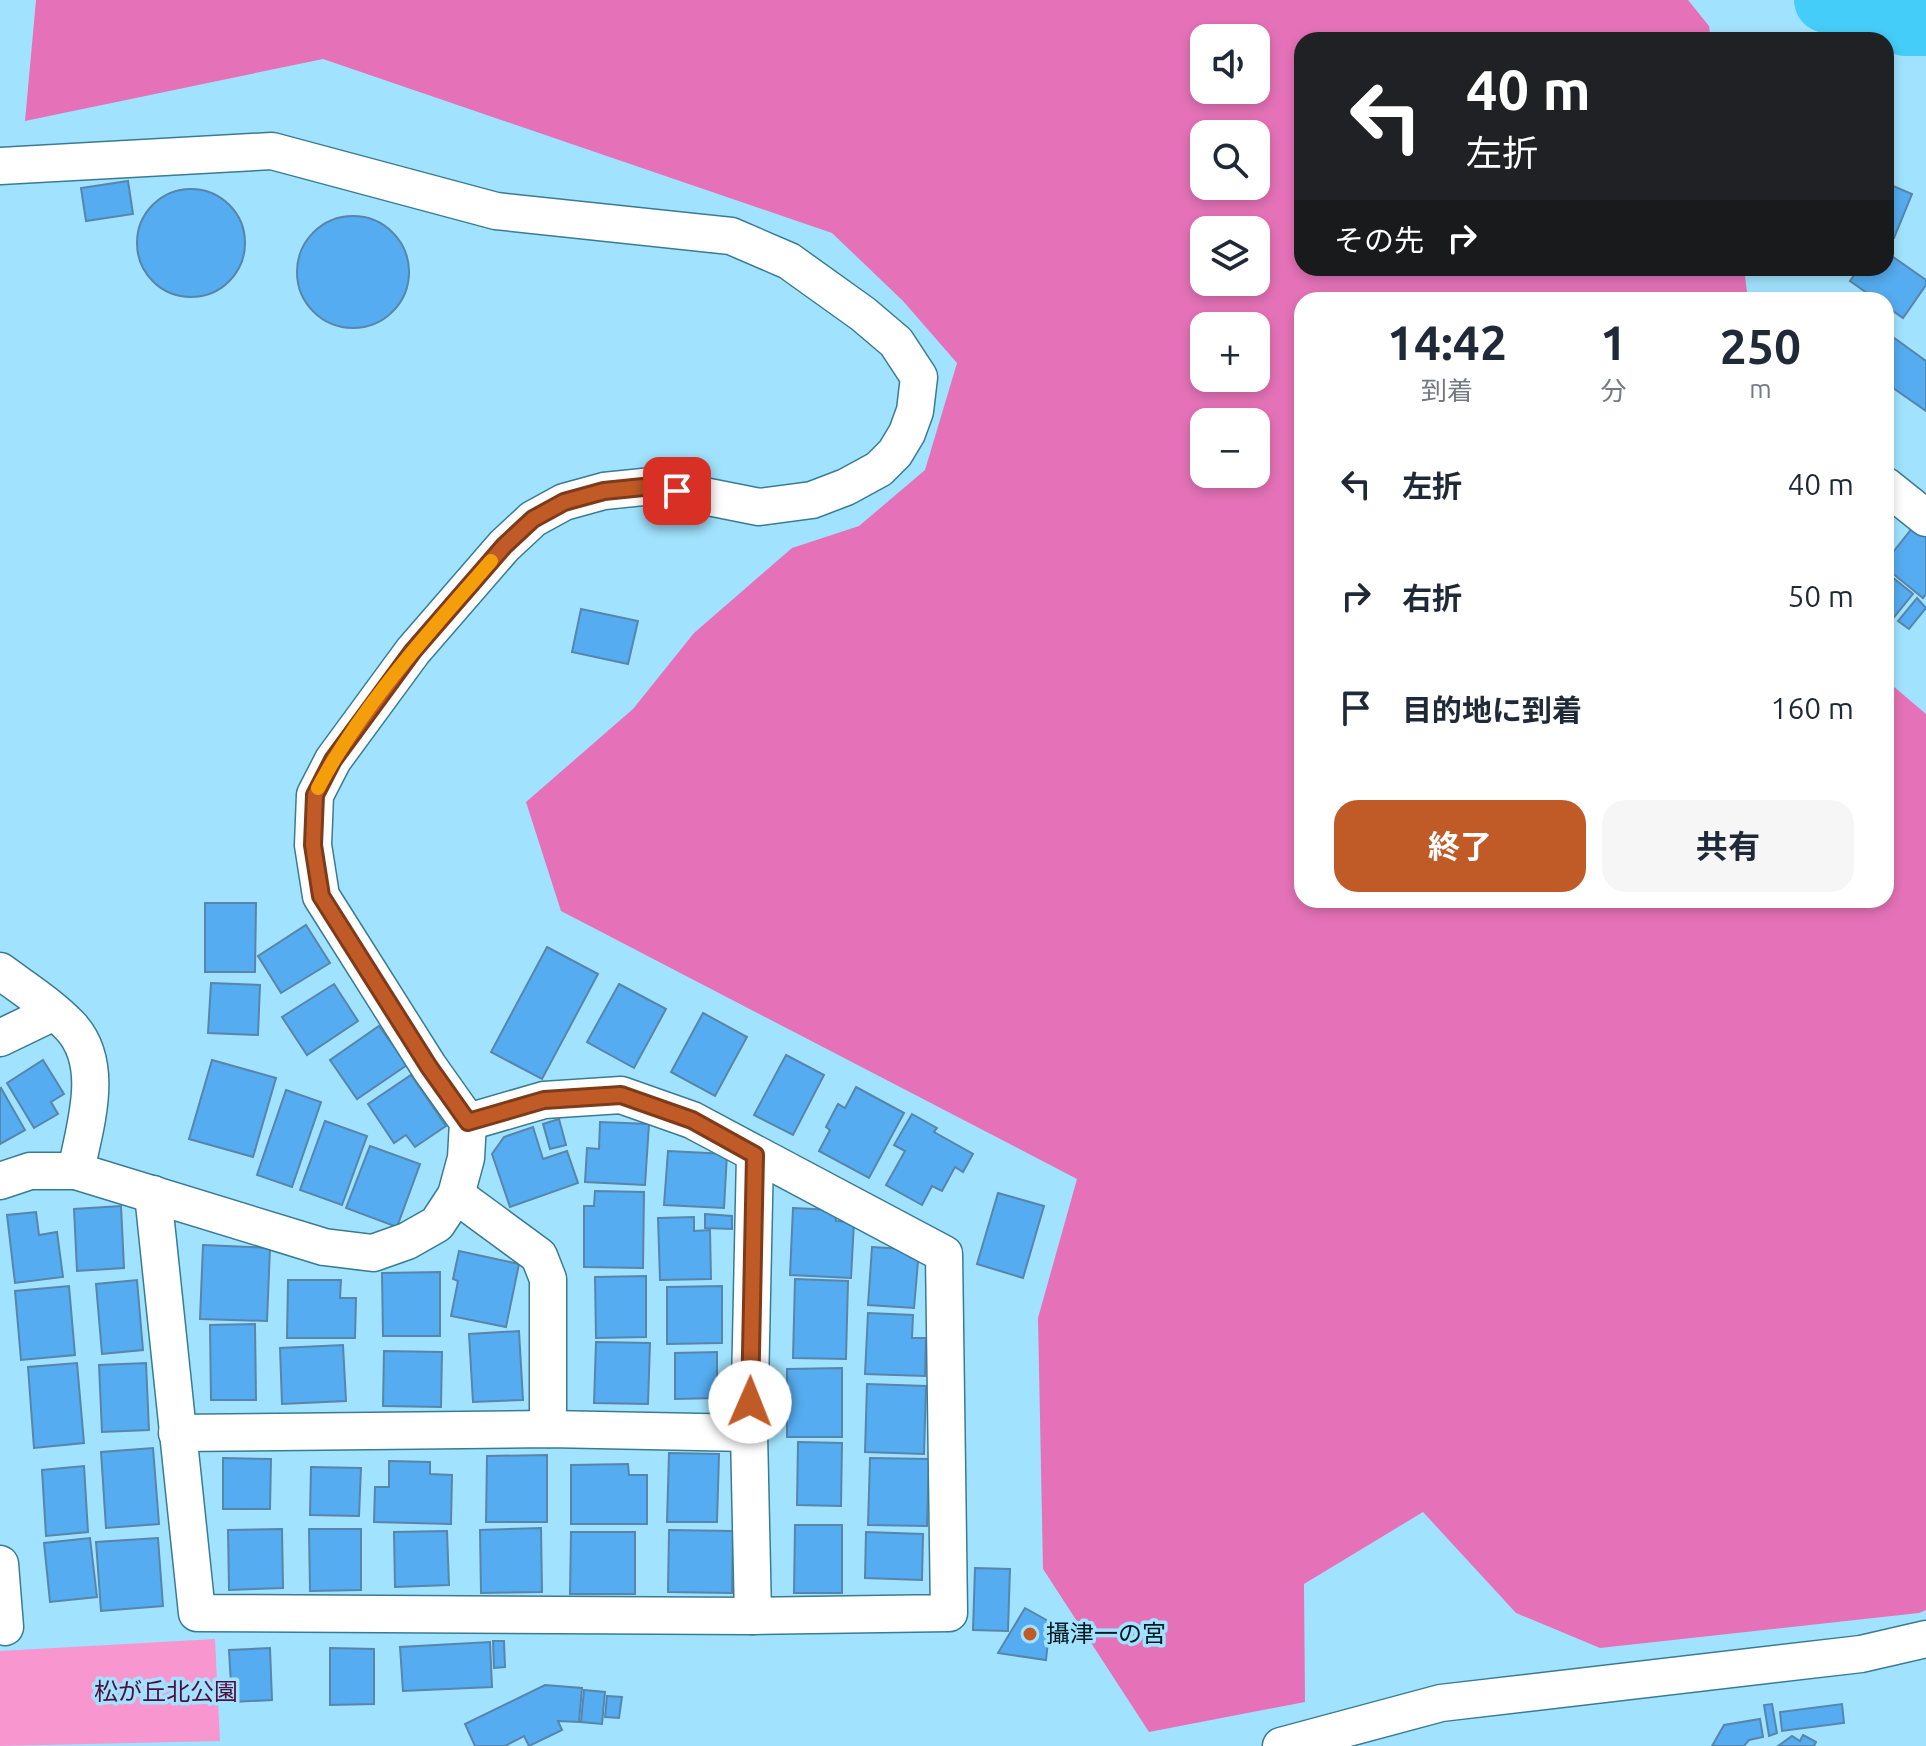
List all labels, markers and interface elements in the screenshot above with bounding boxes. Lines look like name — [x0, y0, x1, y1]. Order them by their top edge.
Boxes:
map controls — [1190, 24, 1270, 488]
button: sound — [1190, 24, 1270, 104]
text: 40 m — [1466, 58, 1591, 121]
icon: left — [1334, 64, 1438, 168]
button: search — [1190, 120, 1270, 200]
text: 左折 — [1466, 132, 1538, 173]
button: layers — [1190, 216, 1270, 296]
icon: right — [1440, 216, 1484, 260]
text: その先 — [1334, 223, 1424, 257]
button: + — [1190, 312, 1270, 392]
text: 14:42 — [1387, 315, 1507, 369]
text: 1 — [1600, 315, 1627, 369]
text: 250 — [1720, 319, 1801, 373]
text: m — [1749, 374, 1772, 403]
text: 到着 — [1421, 376, 1473, 405]
text: 分 — [1600, 376, 1626, 405]
button: − — [1190, 408, 1270, 488]
pin — [643, 457, 711, 525]
icon: left — [1334, 462, 1378, 506]
text: 40 m — [1787, 467, 1854, 501]
icon: arrive — [655, 469, 699, 513]
text: 左折 — [1402, 469, 1462, 503]
icon: right — [1334, 574, 1378, 618]
text: 50 m — [1787, 579, 1854, 613]
text: 右折 — [1402, 581, 1462, 615]
icon: arrive — [1334, 686, 1378, 730]
text: 160 m — [1770, 691, 1854, 725]
text: 目的地に到着 — [1402, 693, 1582, 727]
button: 終了 — [1334, 800, 1586, 892]
button: 共有 — [1602, 800, 1854, 892]
position arrow — [708, 1360, 792, 1444]
place label: 攝津一の宮 — [1046, 1620, 1166, 1647]
marker: 攝津一の宮 — [1021, 1625, 1039, 1643]
park label: 松が丘北公園 — [94, 1678, 238, 1705]

